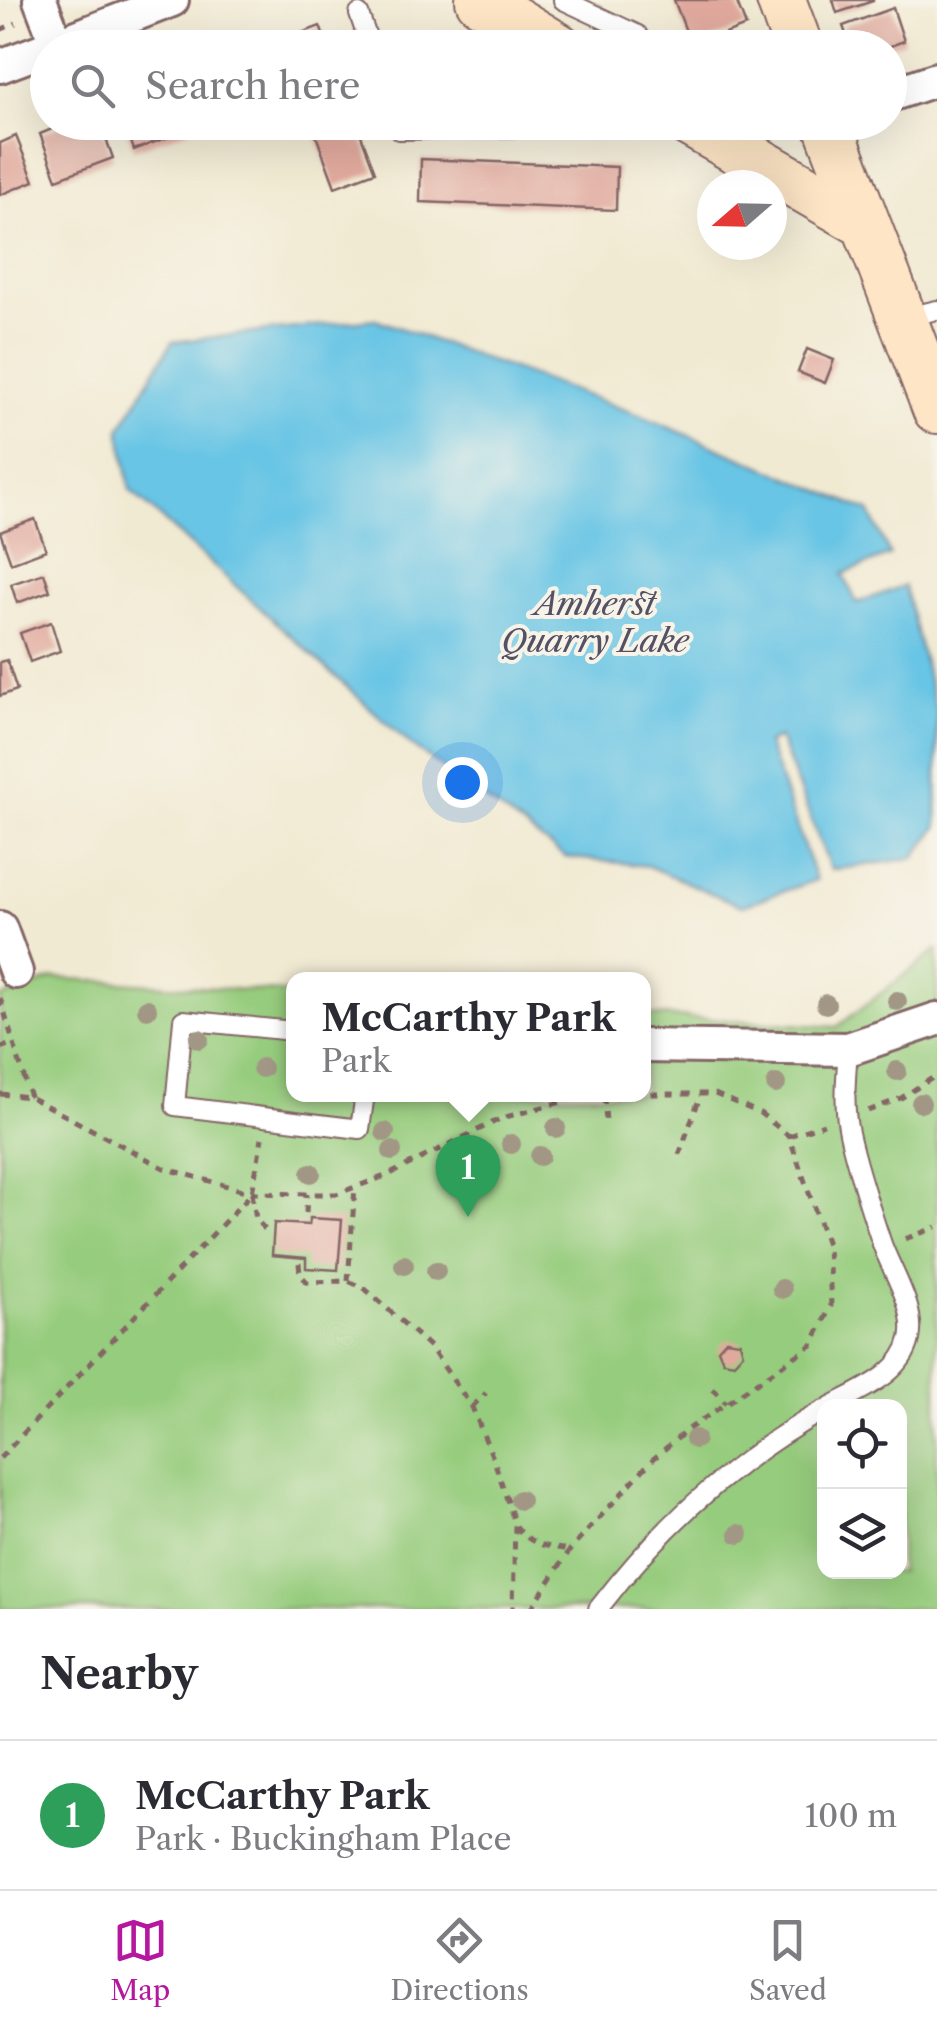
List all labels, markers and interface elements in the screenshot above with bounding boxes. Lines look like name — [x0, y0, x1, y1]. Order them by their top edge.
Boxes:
search box — [30, 30, 907, 140]
icon: search — [65, 58, 120, 113]
text: Search here — [145, 62, 360, 109]
north arrow — [697, 170, 787, 260]
water label: Amherst Quarry Lake — [501, 584, 690, 660]
your location — [437, 757, 488, 808]
popup — [286, 972, 651, 1102]
text: McCarthy Park — [321, 994, 616, 1041]
text: Park — [321, 1041, 391, 1080]
pin: 1 — [436, 1134, 500, 1217]
map controls — [817, 1399, 907, 1579]
button: locate — [817, 1399, 907, 1489]
button: layers — [817, 1489, 907, 1579]
text: Nearby — [40, 1648, 198, 1700]
text: McCarthy Park — [135, 1772, 430, 1819]
text: 1 — [65, 1796, 80, 1835]
text: 100 m — [805, 1796, 897, 1835]
text: Park · Buckingham Place — [135, 1819, 511, 1858]
tab: Map — [110, 1913, 170, 2007]
tab: Directions — [390, 1913, 529, 2007]
tab: Saved — [749, 1913, 827, 2007]

